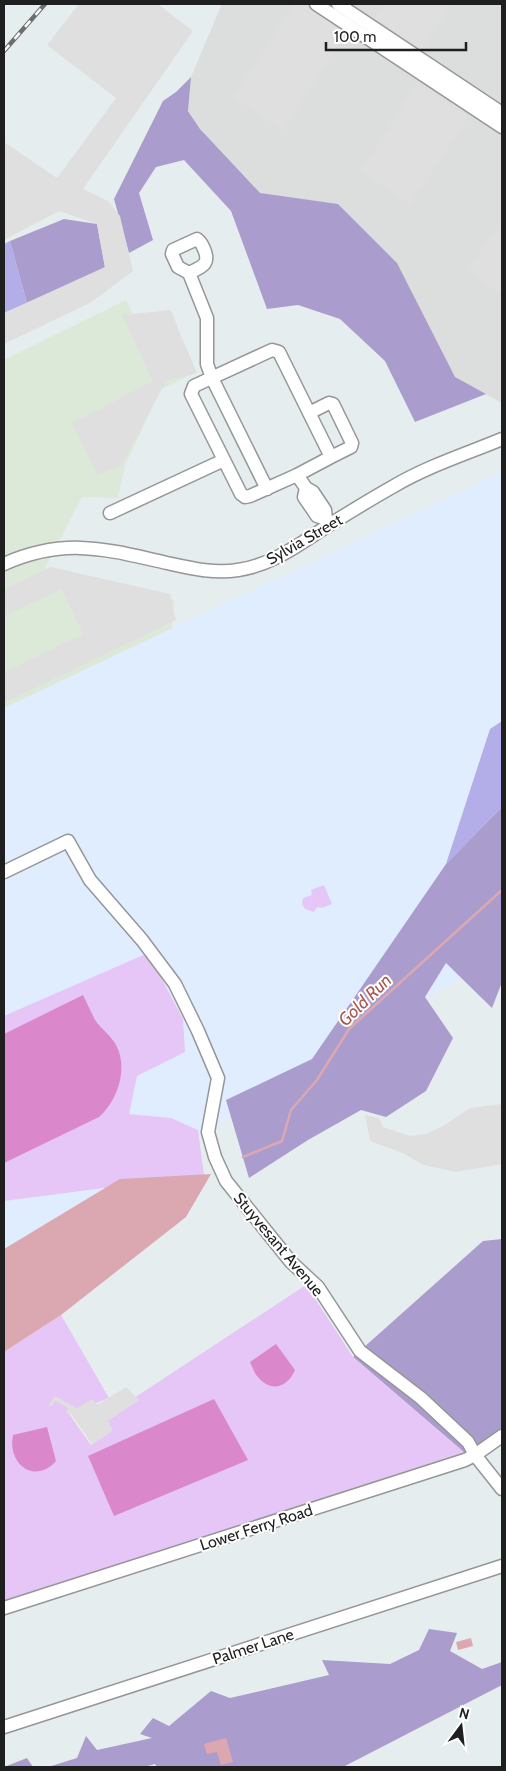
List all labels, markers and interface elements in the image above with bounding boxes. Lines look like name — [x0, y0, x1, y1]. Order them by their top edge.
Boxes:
scale bar — [326, 20, 466, 52]
text: 100 m — [334, 28, 376, 46]
street label: Sylvia Street — [263, 510, 346, 569]
water label: Gold Run — [334, 969, 396, 1031]
street label: Stuyvesant Avenue — [230, 1189, 328, 1300]
street label: Lower Ferry Road — [197, 1500, 315, 1555]
street label: Palmer Lane — [210, 1624, 296, 1669]
north arrow — [436, 1701, 486, 1751]
text: N — [457, 1703, 471, 1723]

